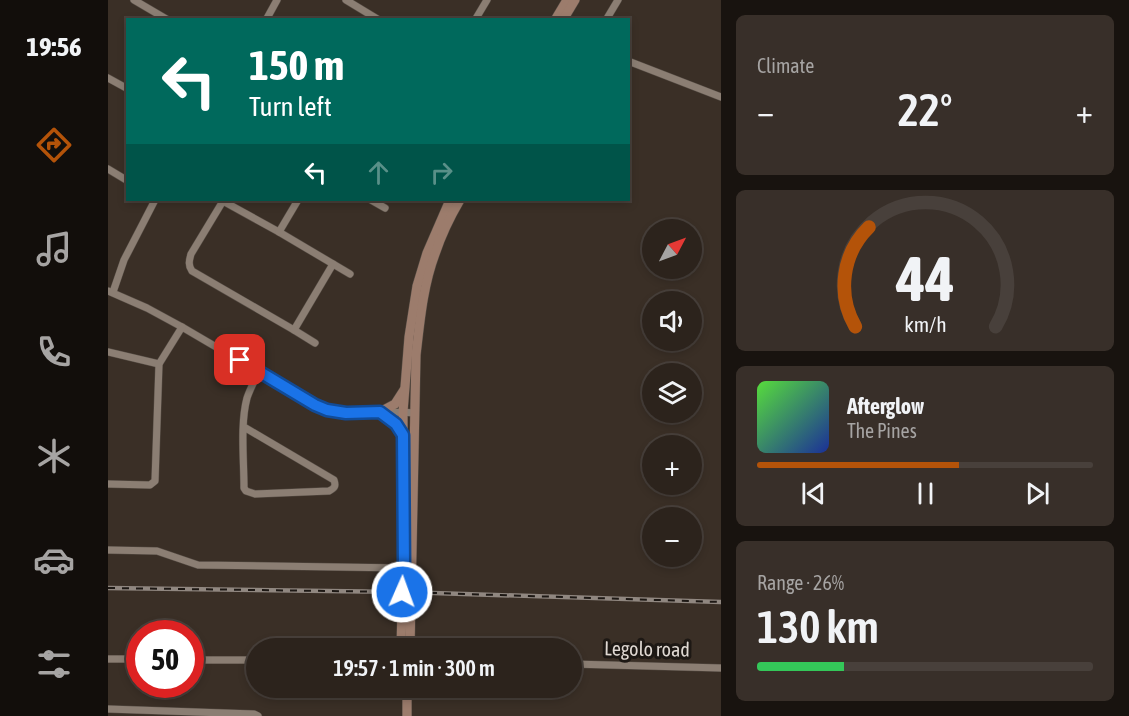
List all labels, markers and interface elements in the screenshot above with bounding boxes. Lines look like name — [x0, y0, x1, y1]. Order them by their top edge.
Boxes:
text: 19:56 — [26, 31, 82, 62]
text: 150 m — [249, 41, 344, 89]
icon: left — [150, 42, 228, 120]
text: Climate — [757, 54, 814, 77]
text: 22° — [898, 84, 952, 136]
text: Turn left — [249, 91, 332, 122]
text: − — [757, 92, 774, 130]
text: + — [1076, 92, 1093, 130]
icon: directions — [33, 124, 75, 166]
icon: left — [299, 156, 332, 189]
icon: ahead — [362, 156, 395, 189]
icon: right — [425, 156, 458, 189]
north arrow — [642, 219, 702, 279]
map controls — [642, 219, 702, 567]
icon: music — [33, 228, 75, 270]
text: 44 — [895, 244, 954, 315]
button: sound — [642, 291, 702, 351]
text: km/h — [904, 313, 946, 338]
icon: phone — [33, 331, 75, 373]
pin — [214, 334, 265, 385]
icon: arrive — [223, 343, 256, 376]
button: layers — [642, 363, 702, 423]
text: Afterglow — [847, 393, 924, 419]
text: The Pines — [847, 419, 917, 442]
icon: climate — [33, 435, 75, 477]
button: + — [642, 435, 702, 495]
icon: previous — [797, 477, 830, 510]
icon: pause — [909, 477, 942, 510]
icon: next — [1021, 477, 1054, 510]
button: − — [642, 507, 702, 567]
icon: car — [33, 539, 75, 581]
position arrow — [370, 560, 434, 624]
text: Range · 26% — [757, 571, 844, 594]
text: 130 km — [757, 601, 879, 653]
speed limit sign: 50 — [126, 620, 204, 698]
street label: Legolo road — [604, 636, 690, 661]
icon: filters — [33, 643, 75, 685]
text: 19:57 · 1 min · 300 m — [333, 655, 495, 681]

